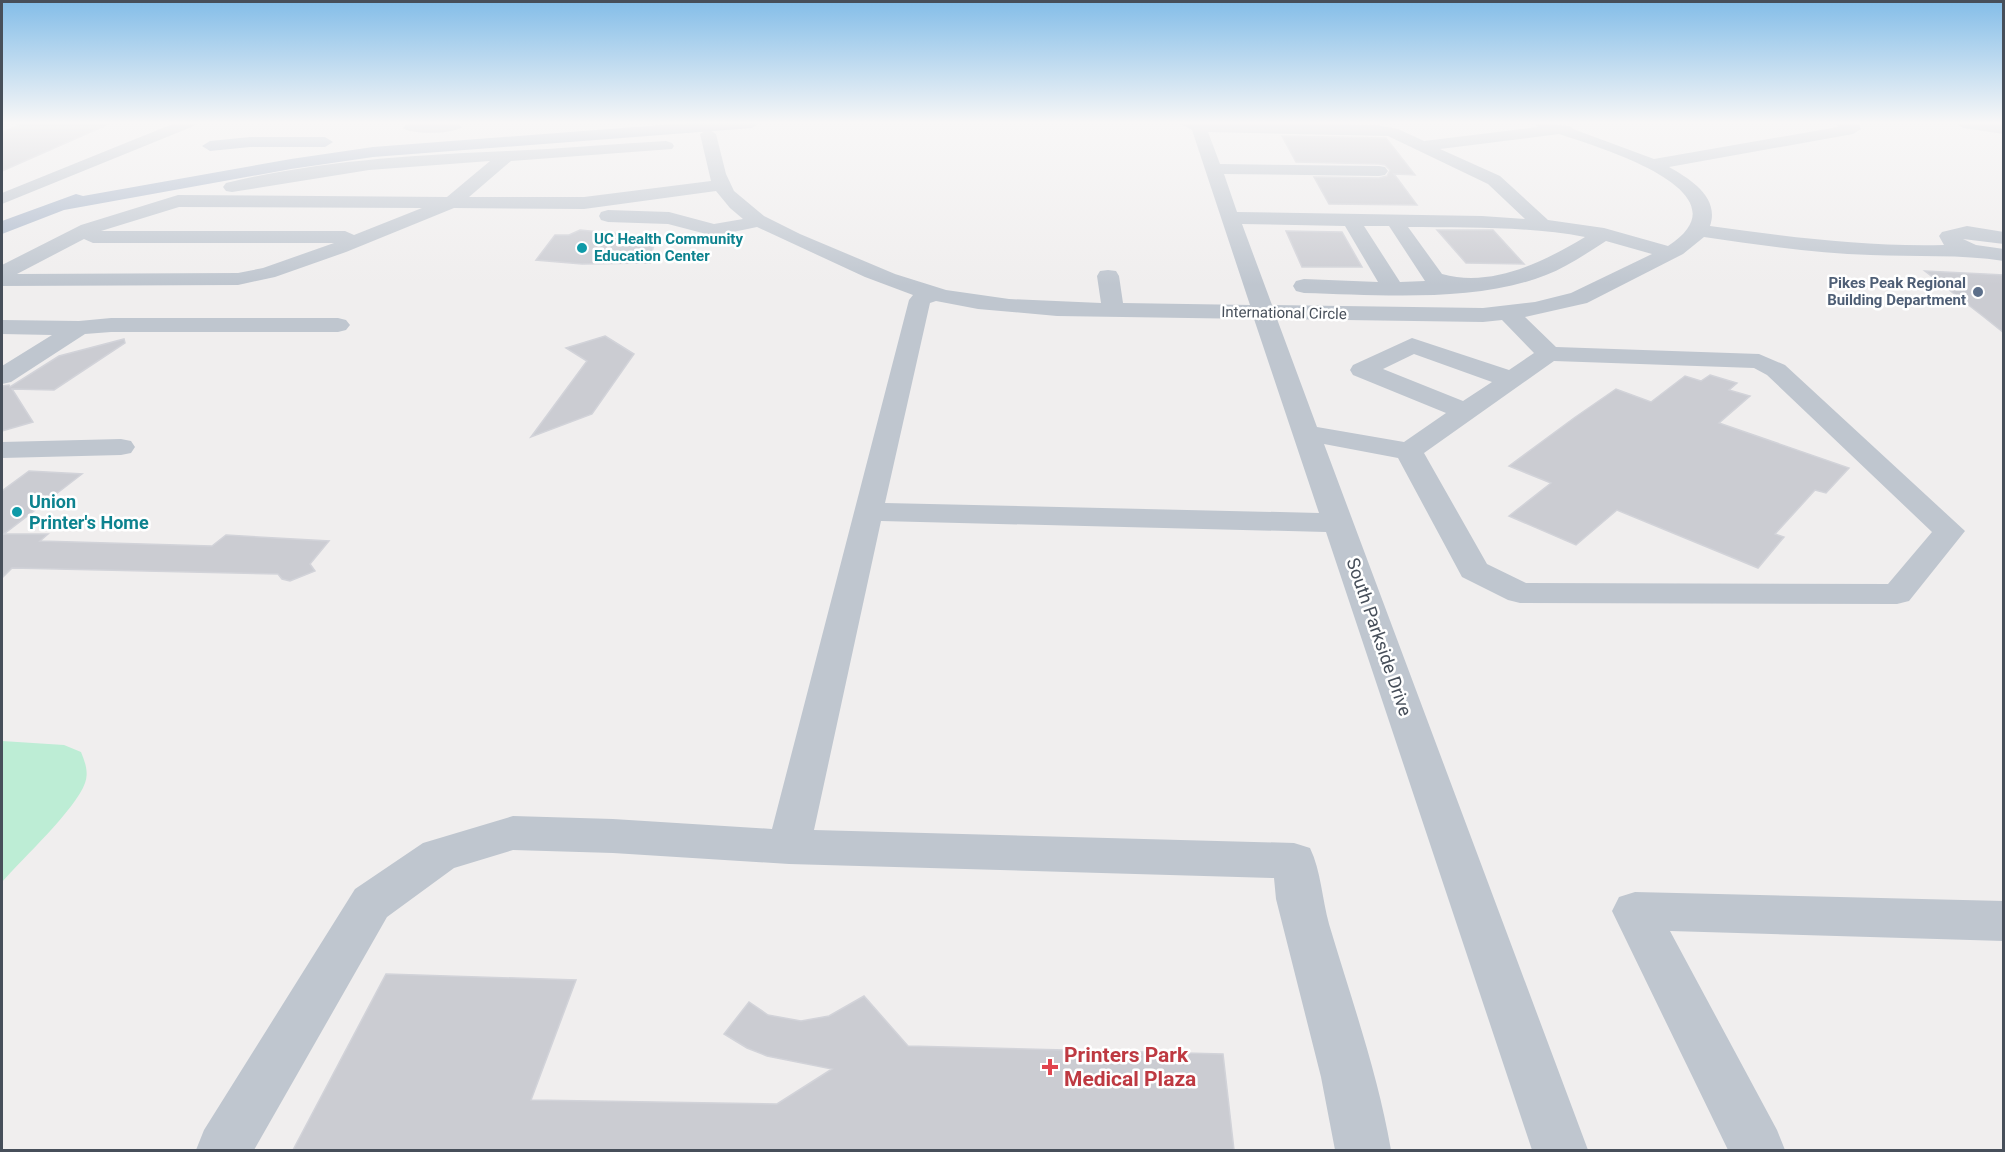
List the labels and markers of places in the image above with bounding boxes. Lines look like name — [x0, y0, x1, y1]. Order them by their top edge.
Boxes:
place label: UC Health Community Education Center — [594, 230, 743, 265]
marker: UC Health Community Education Center — [575, 241, 589, 255]
place label: Pikes Peak Regional Building Department — [1827, 274, 1966, 309]
marker: Pikes Peak Regional Building Department — [1971, 285, 1985, 299]
place label: Union Printer's Home — [29, 491, 149, 533]
marker: Union Printer's Home — [10, 505, 24, 519]
place label: Printers Park Medical Plaza — [1064, 1043, 1196, 1091]
marker: Printers Park Medical Plaza — [1041, 1058, 1059, 1076]

